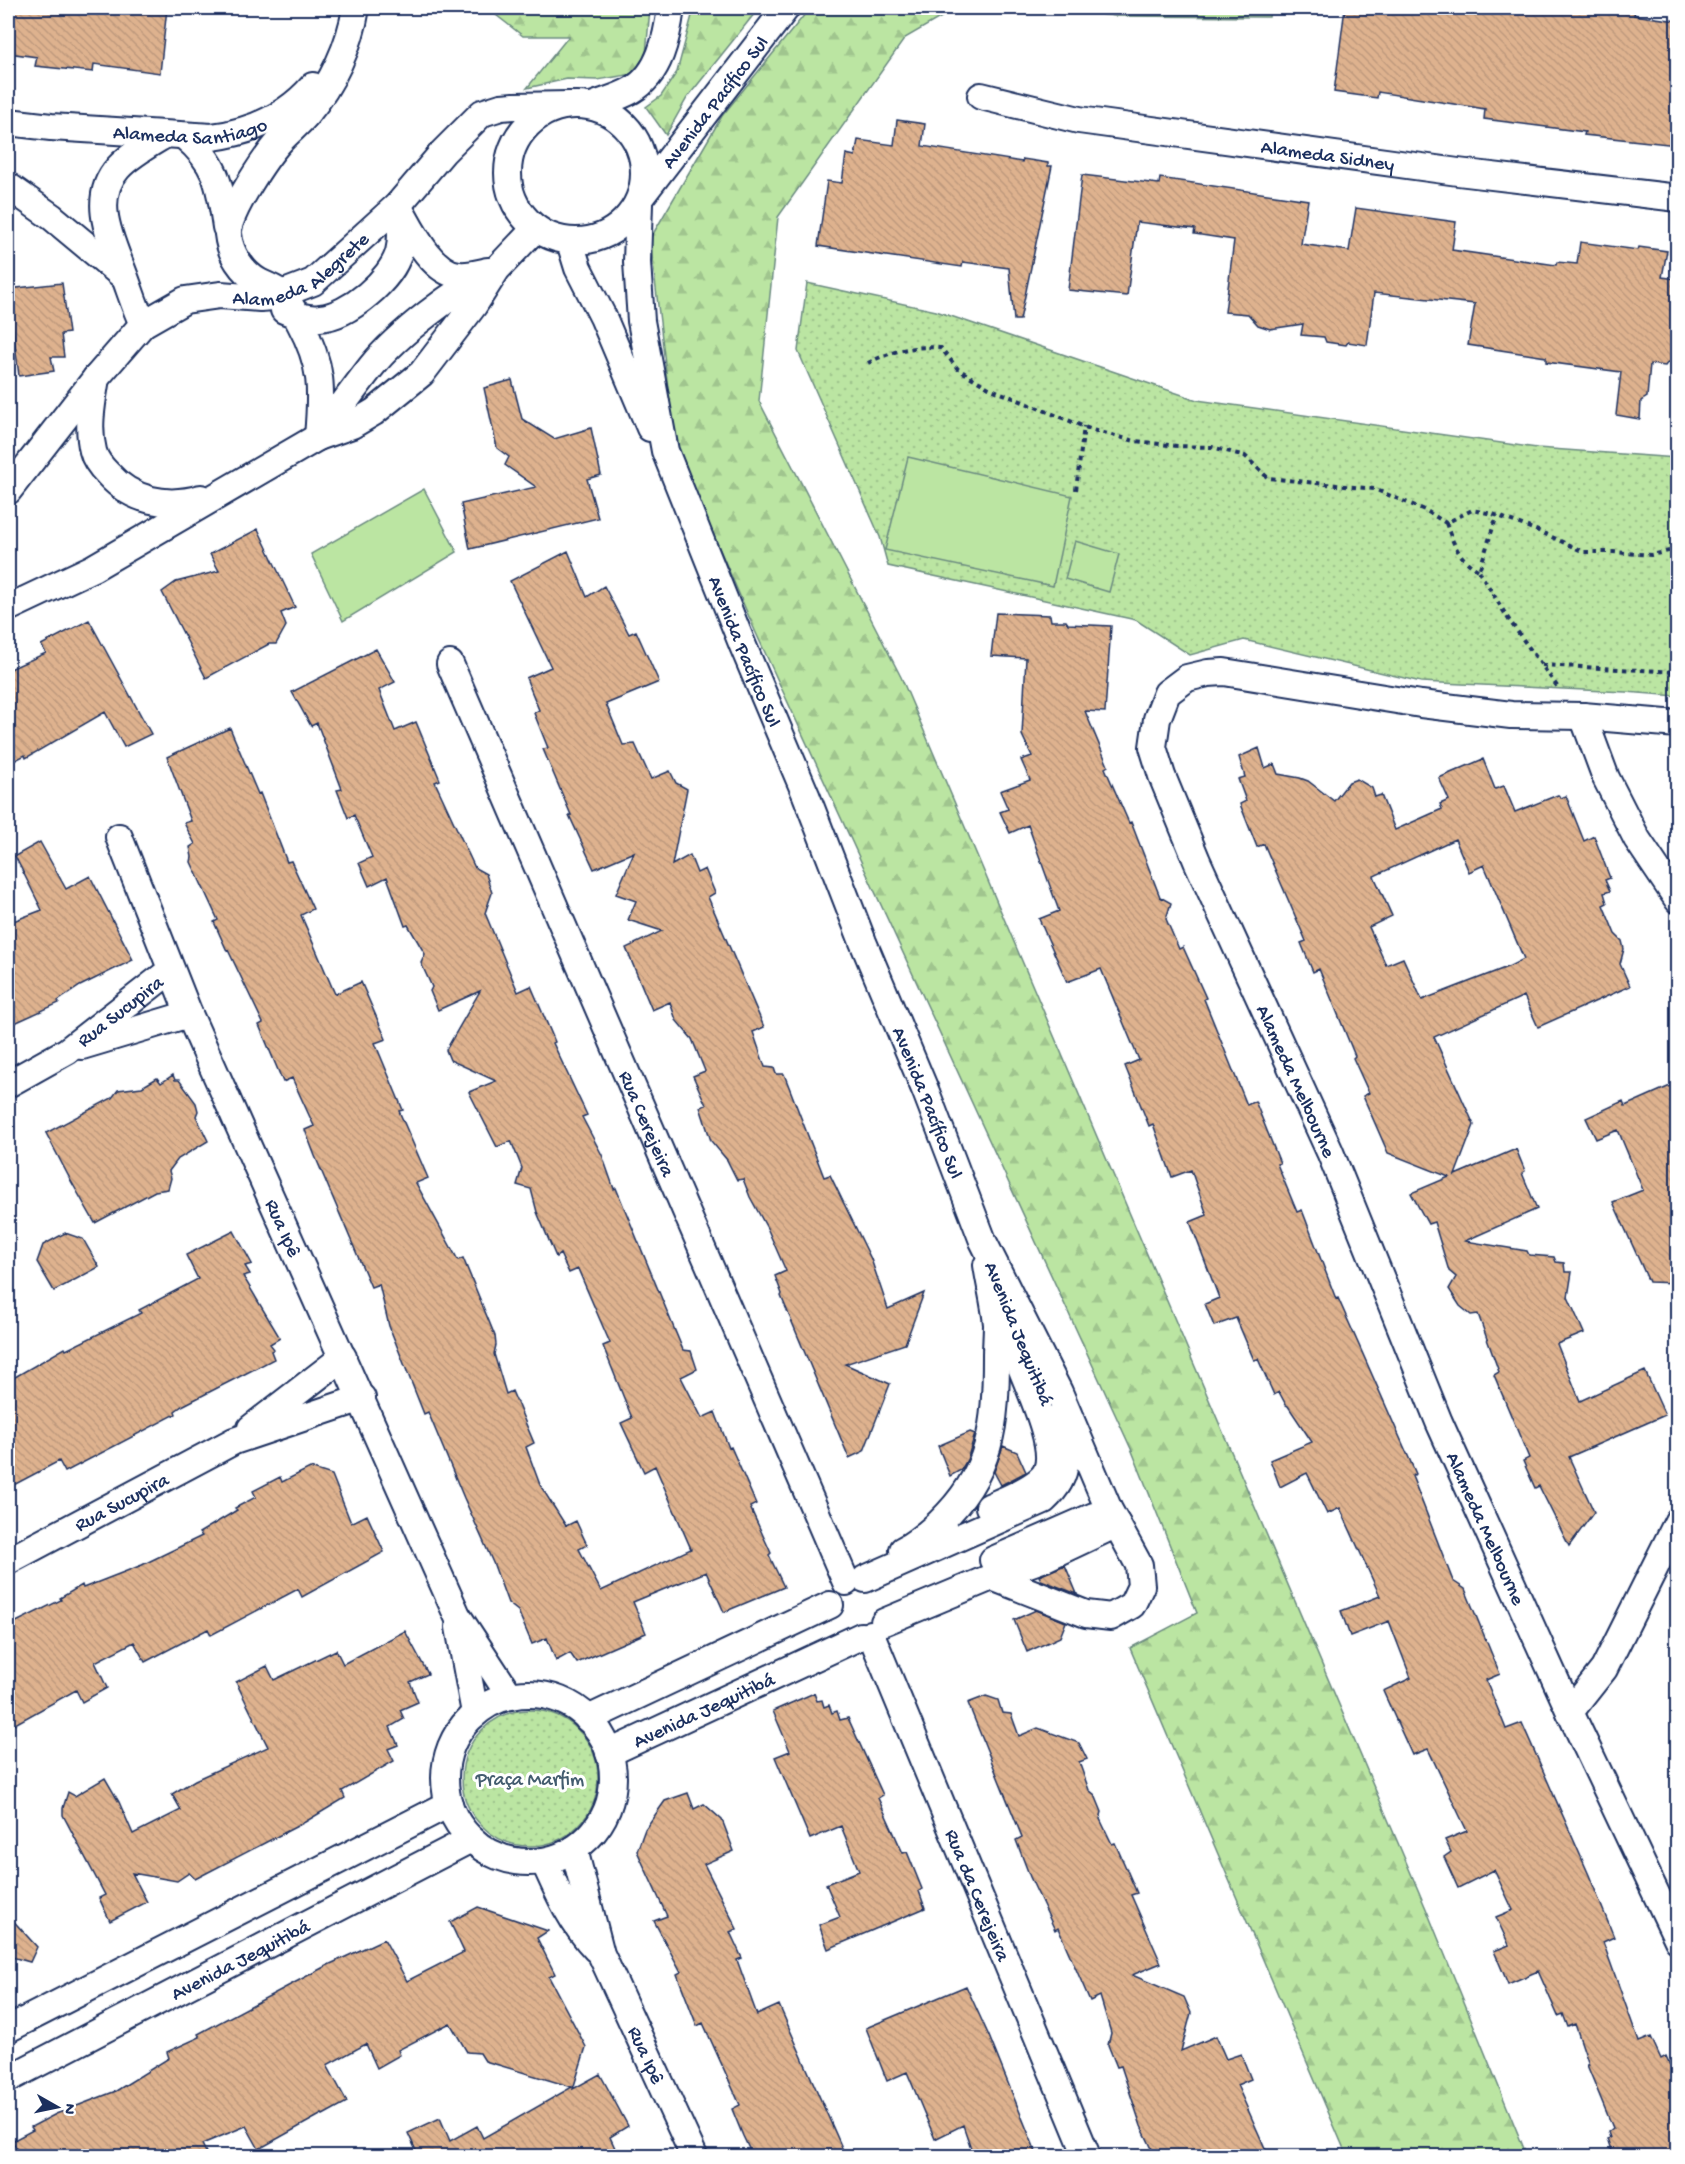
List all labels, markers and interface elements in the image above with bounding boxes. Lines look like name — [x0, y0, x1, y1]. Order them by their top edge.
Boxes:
street label: Avenida Pacífico Sul — [658, 33, 775, 175]
street label: Alameda Santiago — [112, 115, 271, 152]
street label: Alameda Sidney — [1259, 137, 1396, 178]
street label: Alameda Alegrete — [232, 229, 376, 313]
street label: Avenida Pacífico Sul — [701, 573, 784, 731]
street label: Rua Sucupira — [74, 972, 170, 1054]
street label: Alameda Melbourne — [1249, 1002, 1339, 1163]
street label: Avenida Pacífico Sul — [885, 1024, 966, 1182]
street label: Rua Cerejeira — [612, 1068, 678, 1182]
street label: Rua Ipê — [258, 1196, 304, 1262]
street label: Avenida Jequitibá — [977, 1259, 1056, 1410]
street label: Alameda Melbourne — [1439, 1449, 1528, 1610]
street label: Rua Sucupira — [72, 1469, 174, 1538]
street label: Avenida Jequitibá — [630, 1669, 780, 1755]
park label: Praça Marfim — [475, 1770, 584, 1793]
street label: Rua da Cerejeira — [938, 1827, 1013, 1966]
street label: Avenida Jequitibá — [168, 1916, 315, 2007]
street label: Rua Ipê — [621, 2024, 667, 2089]
north arrow — [27, 2077, 87, 2137]
text: N — [58, 2102, 79, 2116]

